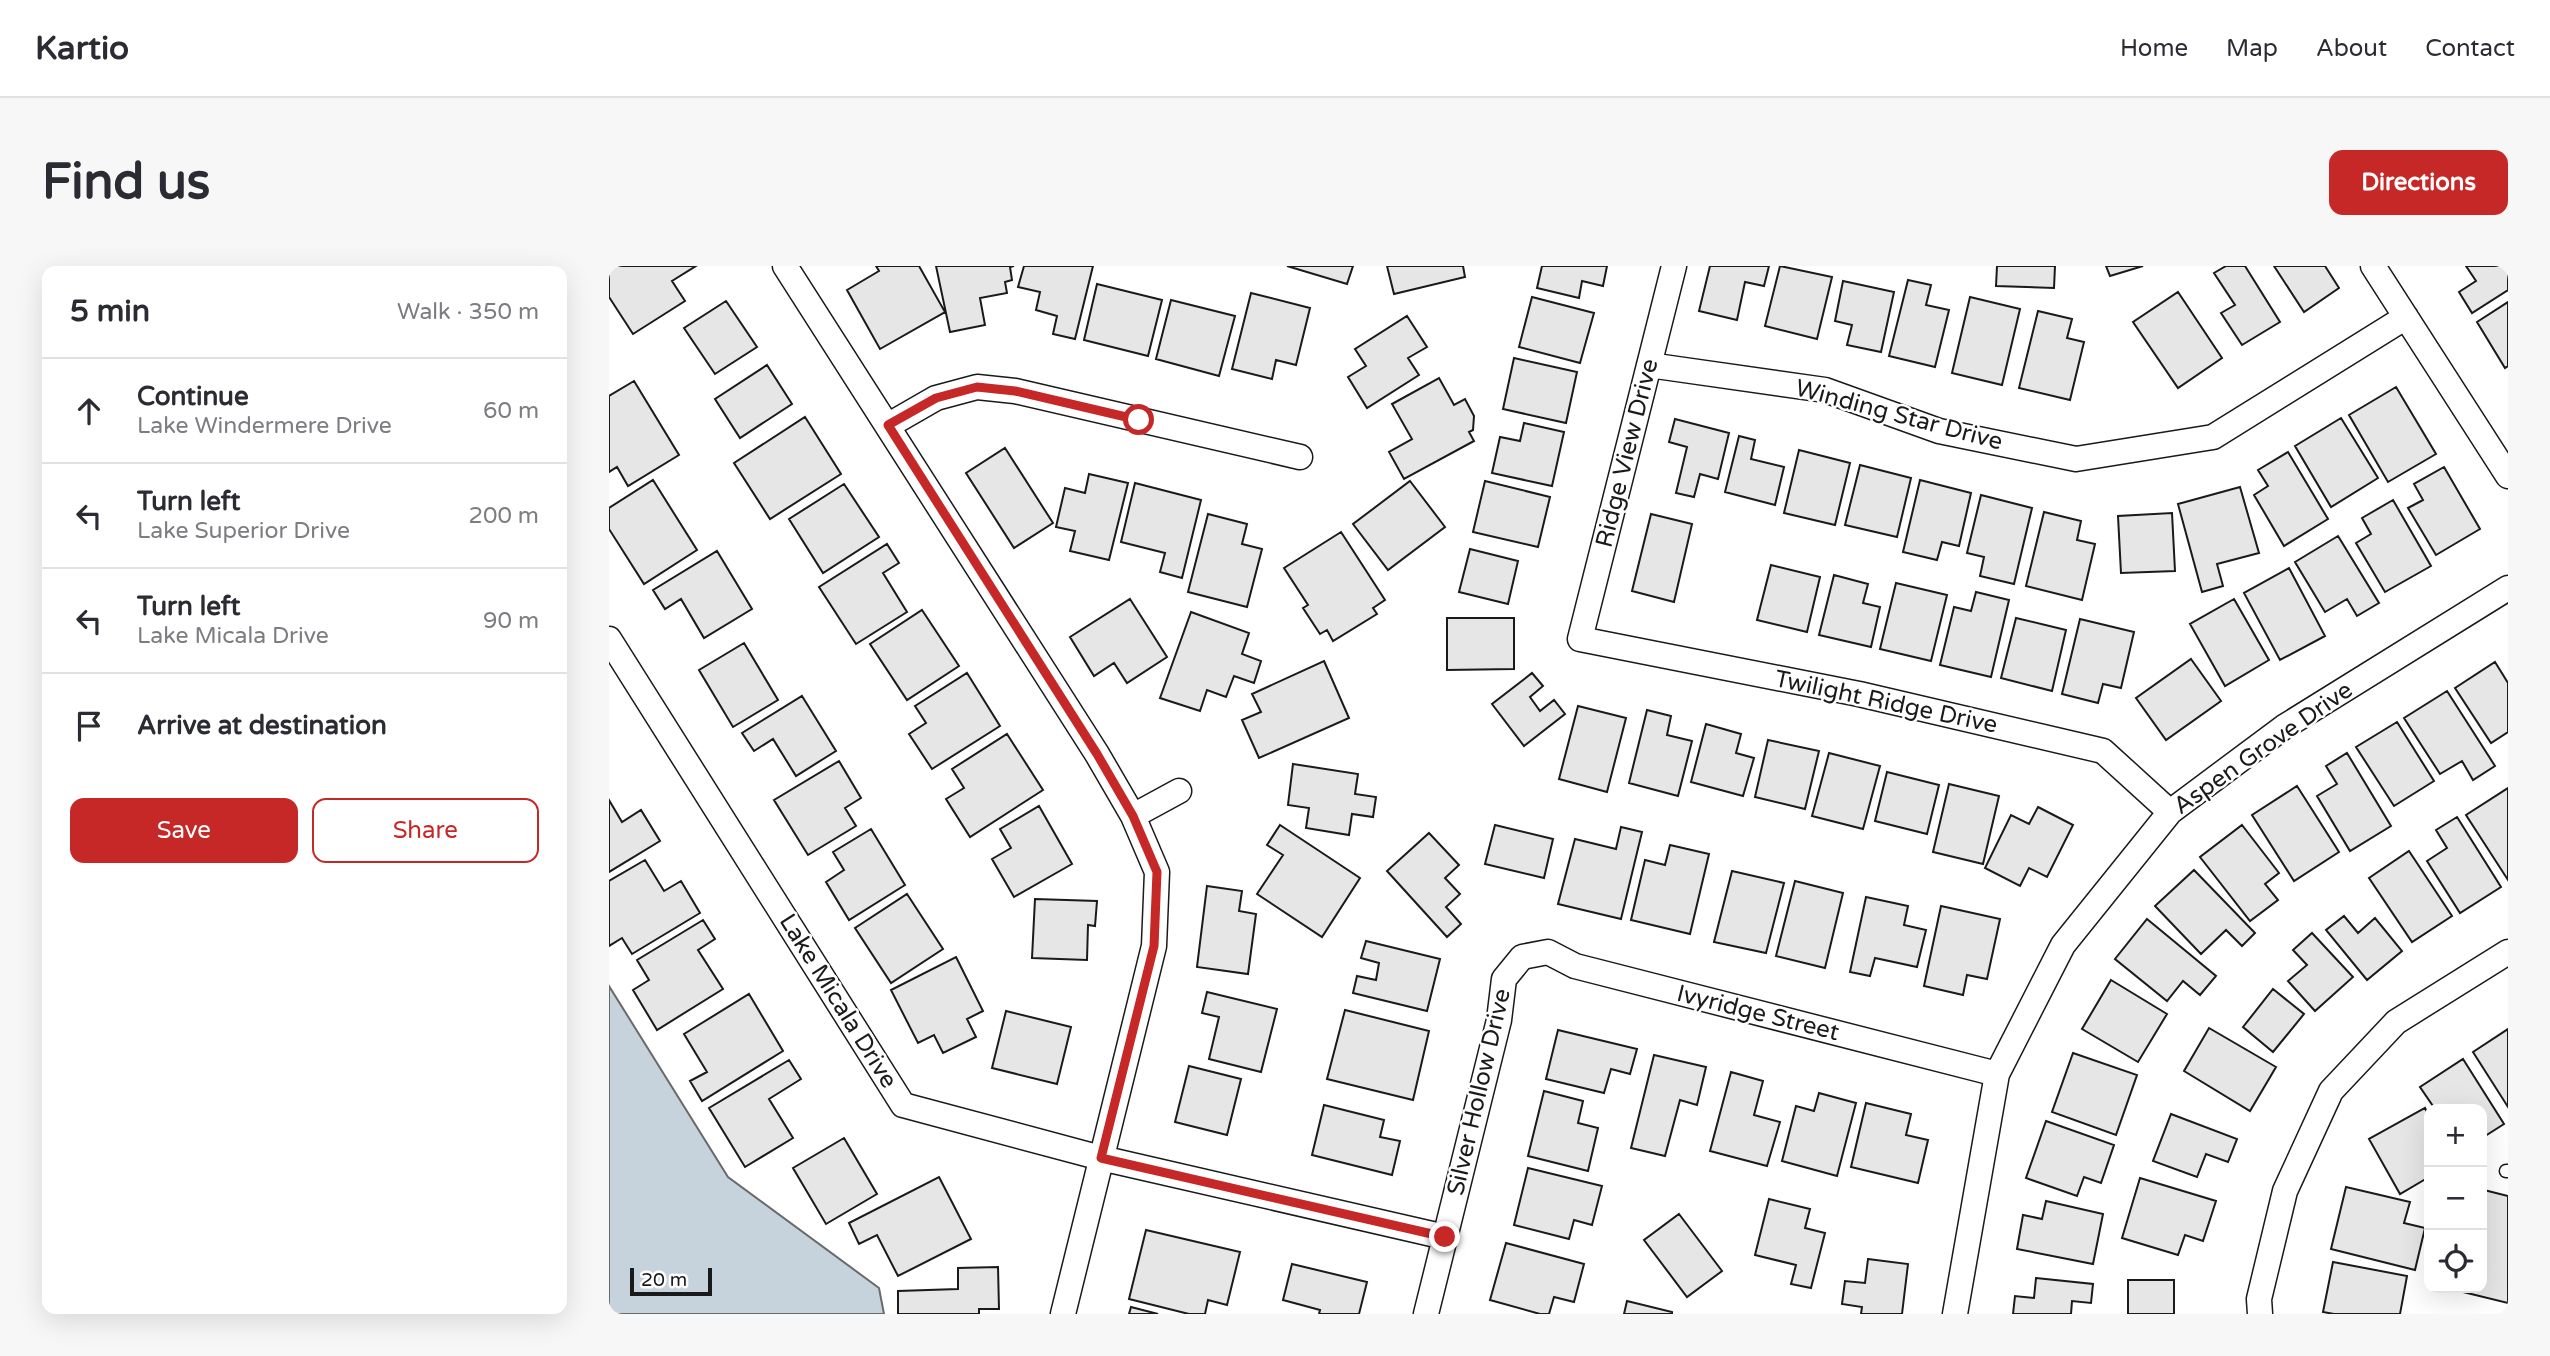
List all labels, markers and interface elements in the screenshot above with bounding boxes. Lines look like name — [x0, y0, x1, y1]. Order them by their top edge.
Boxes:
text: Kartio — [35, 29, 129, 68]
text: Home — [2120, 34, 2188, 63]
text: Map — [2226, 34, 2278, 63]
text: About — [2316, 34, 2387, 63]
text: Contact — [2425, 34, 2515, 63]
button: Directions — [2329, 150, 2508, 215]
text: Find us — [42, 153, 210, 212]
text: 5 min — [70, 293, 150, 330]
text: Walk · 350 m — [397, 298, 539, 326]
street label: Ridge View Drive — [1590, 356, 1664, 550]
street label: Winding Star Drive — [1792, 373, 2006, 457]
text: Continue — [137, 381, 249, 412]
icon: ahead — [70, 392, 108, 430]
text: 60 m — [483, 397, 539, 425]
route start — [1123, 404, 1154, 435]
text: Lake Windermere Drive — [137, 412, 392, 440]
text: Turn left — [137, 486, 240, 517]
icon: left — [70, 497, 108, 535]
text: 200 m — [469, 502, 539, 530]
text: Lake Superior Drive — [137, 517, 350, 545]
text: Turn left — [137, 591, 240, 622]
icon: left — [70, 602, 108, 640]
text: 90 m — [483, 607, 539, 635]
text: Lake Micala Drive — [137, 622, 329, 650]
street label: Twilight Ridge Drive — [1772, 664, 2000, 740]
street label: Aspen Grove Drive — [2168, 675, 2358, 821]
icon: arrive — [70, 707, 108, 745]
text: Arrive at destination — [137, 710, 387, 741]
button: Save — [70, 798, 298, 863]
button: Share — [312, 798, 539, 863]
street label: Lake Micala Drive — [773, 909, 903, 1093]
street label: Ivyridge Street — [1674, 979, 1842, 1047]
street label: Silver Hollow Drive — [1441, 986, 1517, 1198]
map controls — [2424, 1104, 2487, 1293]
button: + — [2424, 1104, 2487, 1167]
button: − — [2424, 1167, 2487, 1230]
route end — [1429, 1221, 1460, 1252]
button: locate — [2424, 1230, 2487, 1293]
scale bar — [630, 1265, 712, 1297]
text: 20 m — [641, 1269, 687, 1291]

